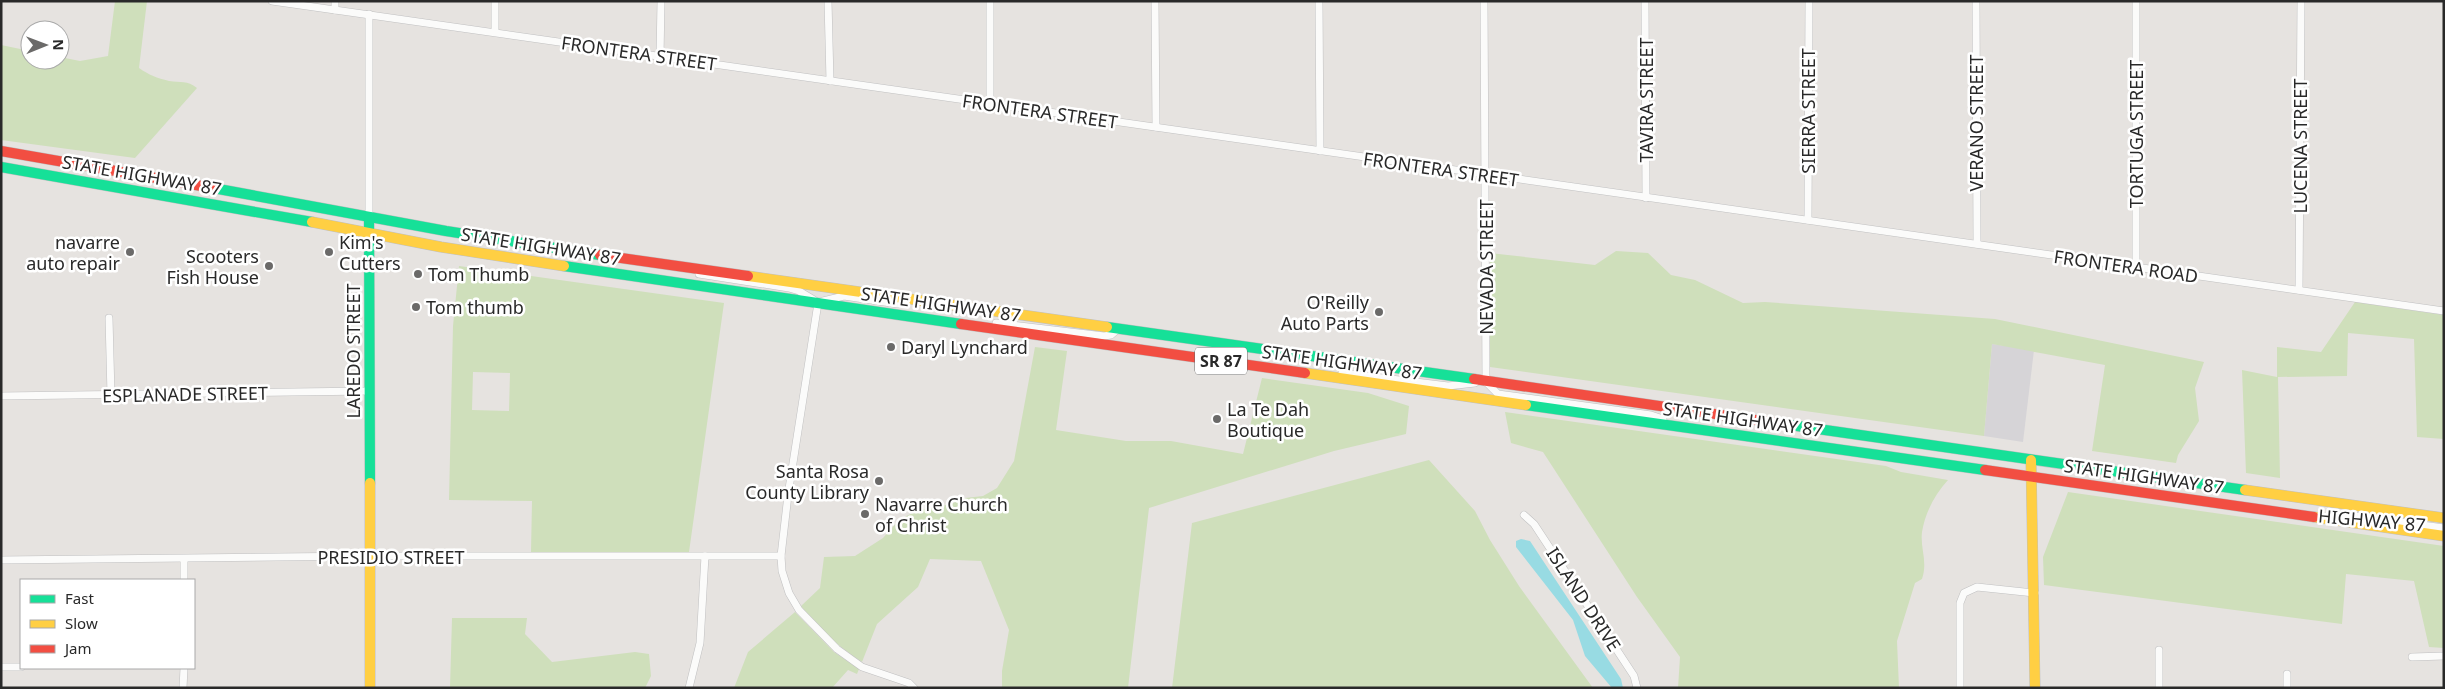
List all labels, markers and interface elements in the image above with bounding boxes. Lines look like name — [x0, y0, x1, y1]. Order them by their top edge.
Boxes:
north arrow — [20, 20, 70, 70]
street label: FRONTERA STREET — [560, 30, 718, 76]
street label: TAVIRA STREET — [1634, 38, 1658, 162]
text: N — [49, 39, 68, 51]
street label: SIERRA STREET — [1796, 48, 1820, 174]
street label: VERANO STREET — [1964, 54, 1988, 192]
street label: TORTUGA STREET — [2124, 60, 2148, 208]
street label: LUCENA STREET — [2288, 79, 2312, 213]
street label: FRONTERA STREET — [961, 88, 1119, 134]
street label: FRONTERA STREET — [1362, 146, 1520, 192]
street label: STATE HIGHWAY 87 — [60, 149, 224, 201]
street label: NEVADA STREET — [1474, 199, 1498, 335]
street label: STATE HIGHWAY 87 — [459, 222, 623, 270]
place label: navarre auto repair — [26, 230, 121, 275]
place label: Kim's Cutters — [339, 230, 401, 275]
place label: Scooters Fish House — [166, 244, 259, 289]
street label: FRONTERA ROAD — [2052, 244, 2200, 288]
marker: navarre auto repair — [124, 246, 136, 258]
marker: Kim's Cutters — [323, 246, 335, 258]
marker: Scooters Fish House — [263, 260, 275, 272]
place label: Tom Thumb — [428, 262, 529, 286]
marker: Tom Thumb — [412, 268, 424, 280]
street label: STATE HIGHWAY 87 — [859, 281, 1023, 327]
street label: LAREDO STREET — [341, 283, 365, 419]
place label: O'Reilly Auto Parts — [1281, 290, 1370, 335]
place label: Tom thumb — [426, 295, 524, 319]
marker: Tom thumb — [410, 301, 422, 313]
marker: O'Reilly Auto Parts — [1373, 306, 1385, 318]
place label: Daryl Lynchard — [901, 335, 1028, 359]
street label: STATE HIGHWAY 87 — [1260, 339, 1424, 385]
marker: Daryl Lynchard — [885, 341, 897, 353]
road number: SR 87 — [1195, 348, 1247, 374]
street label: ESPLANADE STREET — [102, 381, 268, 407]
street label: STATE HIGHWAY 87 — [1661, 396, 1825, 442]
place label: La Te Dah Boutique — [1227, 397, 1309, 442]
marker: La Te Dah Boutique — [1211, 413, 1223, 425]
street label: STATE HIGHWAY 87 — [2062, 453, 2226, 499]
place label: Santa Rosa County Library — [745, 459, 870, 504]
marker: Santa Rosa County Library — [873, 475, 885, 487]
place label: Navarre Church of Christ — [875, 492, 1008, 537]
street label: HIGHWAY 87 — [2317, 503, 2427, 537]
marker: Navarre Church of Christ — [859, 508, 871, 520]
street label: ISLAND DRIVE — [1541, 542, 1627, 656]
street label: PRESIDIO STREET — [317, 545, 465, 569]
legend — [20, 579, 195, 669]
text: Fast — [65, 588, 94, 608]
text: Slow — [65, 613, 98, 633]
text: Jam — [63, 638, 92, 658]

